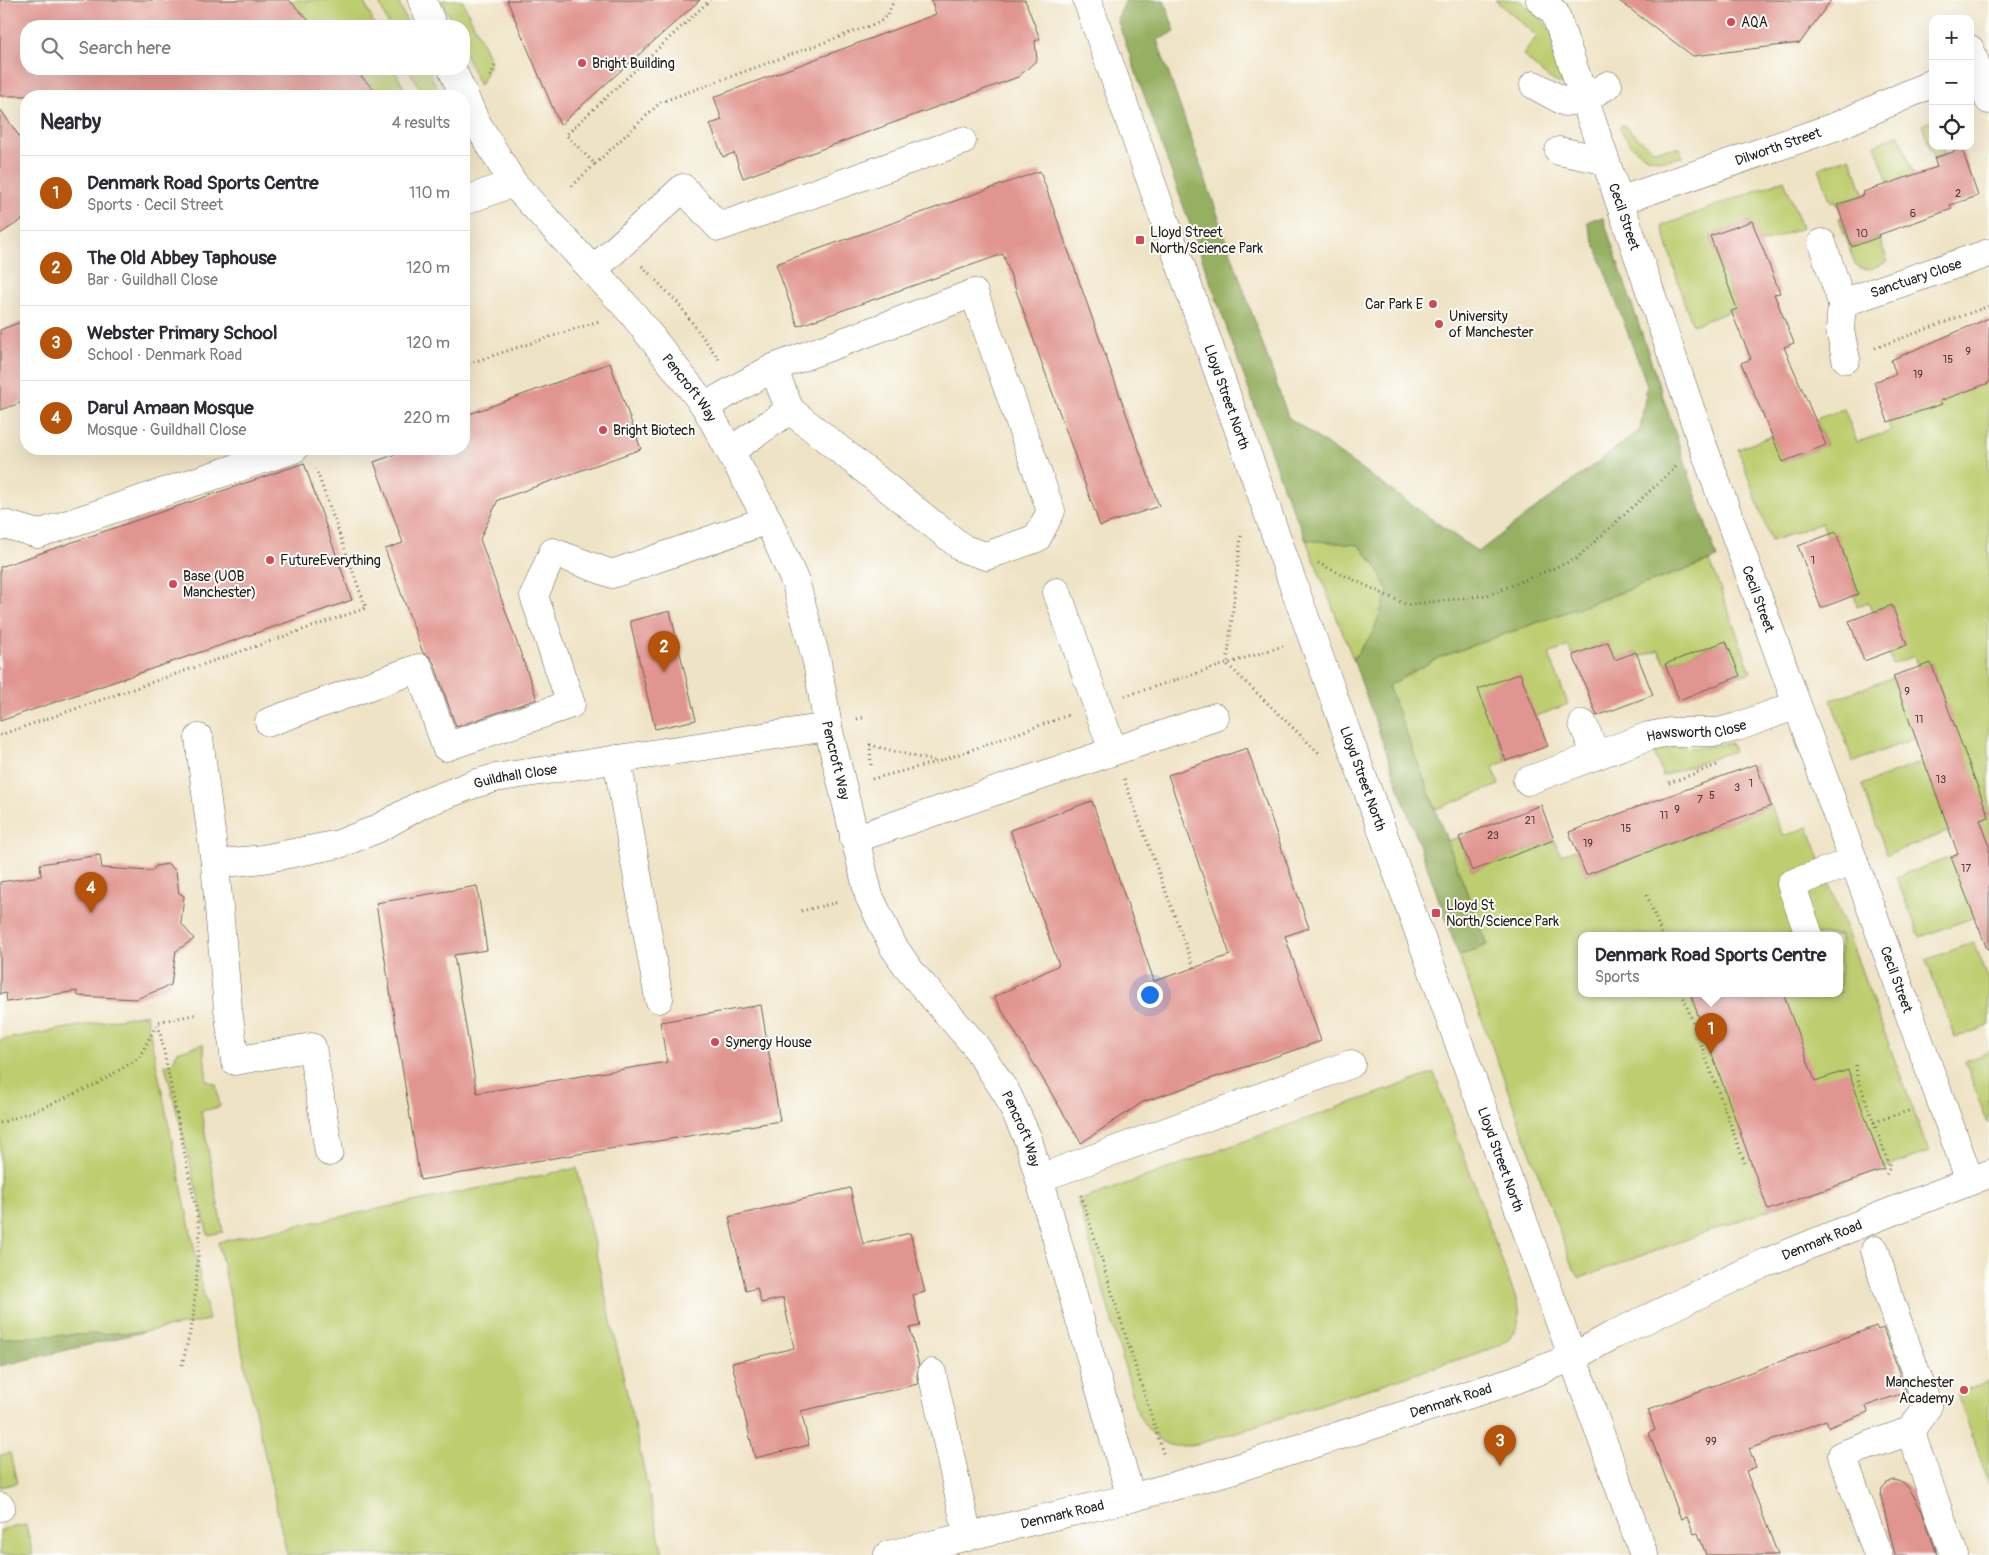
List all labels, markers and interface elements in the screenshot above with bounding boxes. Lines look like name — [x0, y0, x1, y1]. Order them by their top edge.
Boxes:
place label: AQA — [1741, 14, 1768, 31]
map controls — [1929, 15, 1974, 150]
button: + — [1929, 15, 1974, 60]
marker: AQA — [1725, 16, 1737, 28]
search box — [20, 20, 470, 75]
icon: search — [38, 34, 66, 62]
text: Search here — [78, 36, 171, 60]
place label: Bright Building — [592, 55, 675, 72]
marker: Bright Building — [576, 57, 588, 69]
button: − — [1929, 60, 1974, 105]
button: locate — [1929, 105, 1974, 150]
text: Nearby — [40, 109, 101, 136]
text: 4 results — [392, 113, 450, 133]
street label: Dilworth Street — [1733, 124, 1824, 169]
text: Denmark Road Sports Centre — [87, 171, 319, 195]
street label: Cecil Street — [1605, 181, 1644, 253]
text: 1 — [53, 183, 59, 203]
text: 110 m — [409, 183, 450, 203]
house number: 2 — [1955, 187, 1961, 200]
text: Sports · Cecil Street — [87, 195, 223, 215]
house number: 6 — [1910, 207, 1916, 220]
place label: Lloyd Street North/Science Park — [1150, 224, 1263, 257]
house number: 10 — [1856, 227, 1868, 240]
marker: Lloyd Street North/Science Park — [1134, 234, 1146, 246]
text: The Old Abbey Taphouse — [87, 246, 276, 270]
street label: Sanctuary Close — [1868, 255, 1964, 302]
text: 2 — [52, 258, 60, 278]
text: 120 m — [406, 258, 450, 278]
text: Bar · Guildhall Close — [87, 270, 218, 290]
place label: Car Park E — [1365, 296, 1423, 313]
marker: Car Park E — [1427, 298, 1439, 310]
place label: University of Manchester — [1449, 308, 1534, 341]
marker: University of Manchester — [1433, 318, 1445, 330]
text: Webster Primary School — [87, 321, 277, 345]
text: 3 — [52, 333, 60, 353]
text: 120 m — [406, 333, 450, 353]
street label: Lloyd Street North — [1200, 342, 1253, 452]
text: School · Denmark Road — [87, 345, 242, 365]
house number: 9 — [1965, 345, 1971, 358]
street label: Pencroft Way — [658, 350, 720, 425]
house number: 15 — [1943, 353, 1953, 366]
house number: 19 — [1913, 368, 1923, 381]
text: Darul Amaan Mosque — [87, 396, 254, 420]
text: 4 — [51, 408, 61, 428]
text: 220 m — [404, 408, 450, 428]
text: Mosque · Guildhall Close — [87, 420, 246, 440]
place label: Bright Biotech — [613, 422, 695, 439]
marker: Bright Biotech — [597, 424, 609, 436]
place label: FutureEverything — [280, 552, 381, 569]
marker: FutureEverything — [264, 554, 276, 566]
house number: 1 — [1811, 554, 1815, 567]
street label: Cecil Street — [1738, 563, 1778, 635]
place label: Base (UOB Manchester) — [183, 568, 256, 601]
marker: Base (UOB Manchester) — [167, 578, 179, 590]
pin: 2 — [648, 631, 680, 672]
house number: 9 — [1904, 685, 1910, 698]
house number: 11 — [1915, 713, 1923, 726]
street label: Hawsworth Close — [1645, 716, 1749, 745]
street label: Pencroft Way — [818, 720, 853, 801]
street label: Lloyd Street North — [1336, 724, 1389, 833]
street label: Guildhall Close — [472, 761, 558, 793]
house number: 13 — [1936, 773, 1946, 786]
house number: 1 — [1749, 777, 1753, 790]
house number: 3 — [1734, 781, 1740, 794]
house number: 5 — [1709, 789, 1715, 802]
house number: 7 — [1697, 793, 1703, 806]
house number: 9 — [1674, 803, 1680, 816]
house number: 11 — [1660, 809, 1668, 822]
house number: 21 — [1525, 814, 1535, 827]
house number: 15 — [1621, 822, 1631, 835]
house number: 23 — [1487, 829, 1499, 842]
house number: 19 — [1583, 837, 1593, 850]
house number: 17 — [1961, 862, 1971, 875]
pin: 4 — [75, 872, 107, 913]
place label: Lloyd St North/Science Park — [1446, 897, 1559, 930]
marker: Lloyd St North/Science Park — [1430, 907, 1442, 919]
popup — [1578, 932, 1843, 997]
text: Denmark Road Sports Centre — [1595, 943, 1826, 967]
street label: Cecil Street — [1876, 944, 1916, 1016]
text: Sports — [1595, 967, 1639, 987]
your location — [1137, 982, 1163, 1008]
pin: 1 — [1695, 1013, 1727, 1054]
place label: Synergy House — [725, 1034, 812, 1051]
marker: Synergy House — [709, 1036, 721, 1048]
street label: Pencroft Way — [998, 1088, 1043, 1169]
street label: Lloyd Street North — [1474, 1105, 1527, 1214]
street label: Denmark Road — [1779, 1216, 1865, 1264]
place label: Manchester Academy — [1886, 1374, 1954, 1407]
street label: Denmark Road — [1408, 1380, 1494, 1422]
marker: Manchester Academy — [1958, 1384, 1970, 1396]
pin: 3 — [1484, 1425, 1516, 1466]
house number: 99 — [1705, 1435, 1717, 1448]
street label: Denmark Road — [1019, 1497, 1106, 1533]

